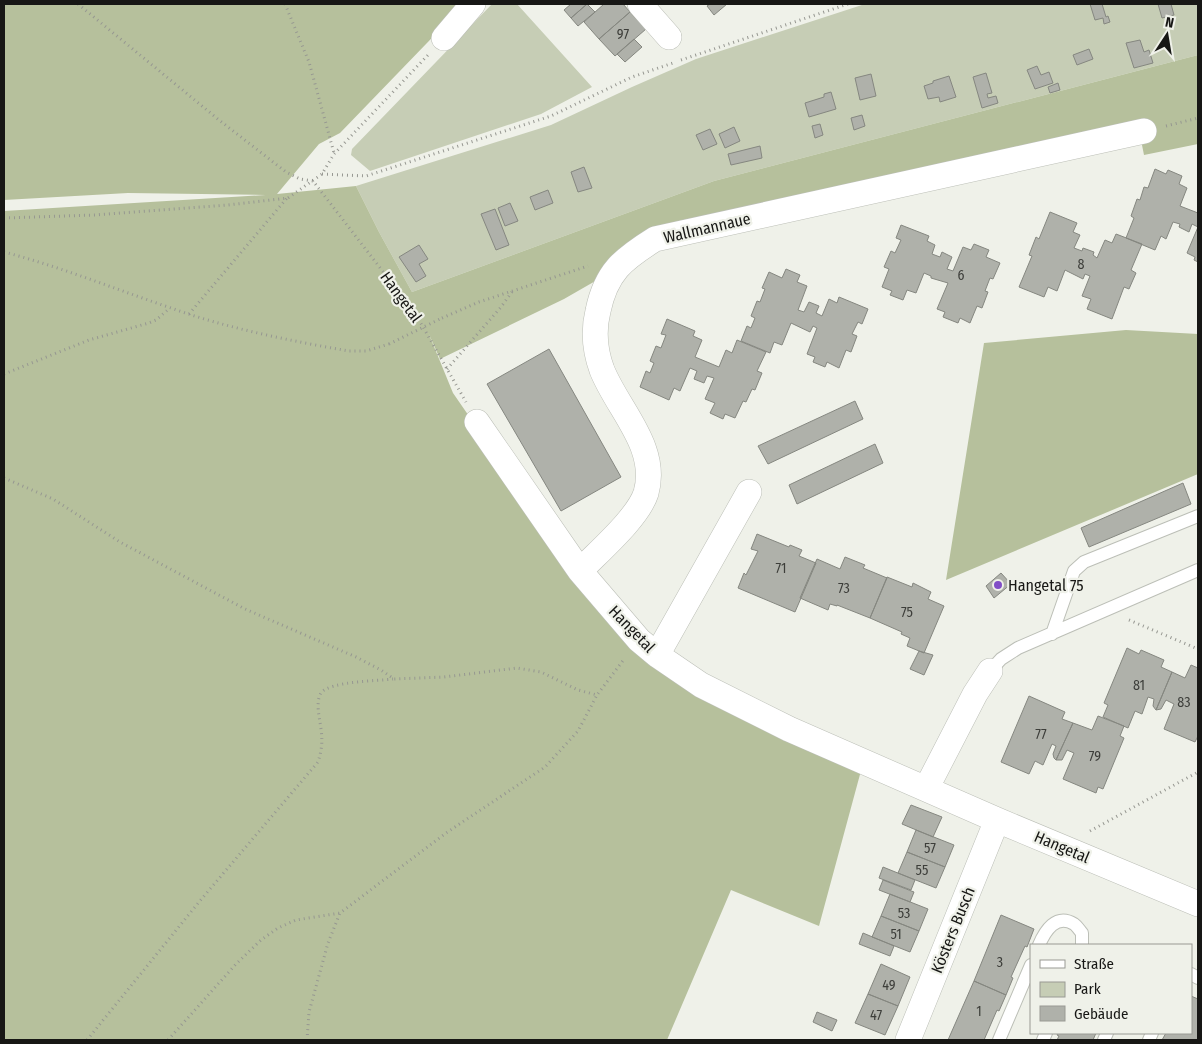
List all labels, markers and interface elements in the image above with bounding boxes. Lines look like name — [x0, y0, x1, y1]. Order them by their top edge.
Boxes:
north arrow — [1142, 10, 1192, 60]
text: N — [1164, 14, 1175, 32]
house number: 97 — [617, 26, 629, 43]
street label: Wallmannaue — [662, 209, 752, 247]
house number: 8 — [1078, 256, 1085, 273]
house number: 6 — [958, 267, 965, 284]
street label: Hangetal — [376, 268, 426, 326]
house number: 71 — [776, 560, 786, 577]
place label: Hangetal 75 — [1008, 576, 1084, 595]
marker: Hangetal 75 — [992, 579, 1004, 591]
house number: 73 — [838, 580, 850, 597]
street label: Hangetal — [605, 601, 659, 657]
house number: 75 — [901, 604, 913, 621]
house number: 81 — [1133, 677, 1145, 694]
house number: 83 — [1177, 694, 1191, 711]
house number: 77 — [1035, 726, 1047, 743]
house number: 79 — [1089, 748, 1101, 765]
street label: Hangetal — [1032, 827, 1092, 867]
house number: 57 — [924, 840, 936, 857]
house number: 55 — [916, 862, 928, 879]
street label: Kösters Busch — [927, 884, 979, 976]
house number: 53 — [898, 905, 910, 922]
house number: 51 — [890, 926, 902, 943]
legend — [1030, 944, 1192, 1034]
house number: 3 — [997, 954, 1003, 971]
text: Straße — [1074, 955, 1114, 973]
house number: 49 — [882, 977, 896, 994]
text: Park — [1074, 980, 1101, 998]
house number: 1 — [976, 1003, 982, 1020]
text: Gebäude — [1074, 1005, 1129, 1023]
house number: 47 — [870, 1007, 882, 1024]

